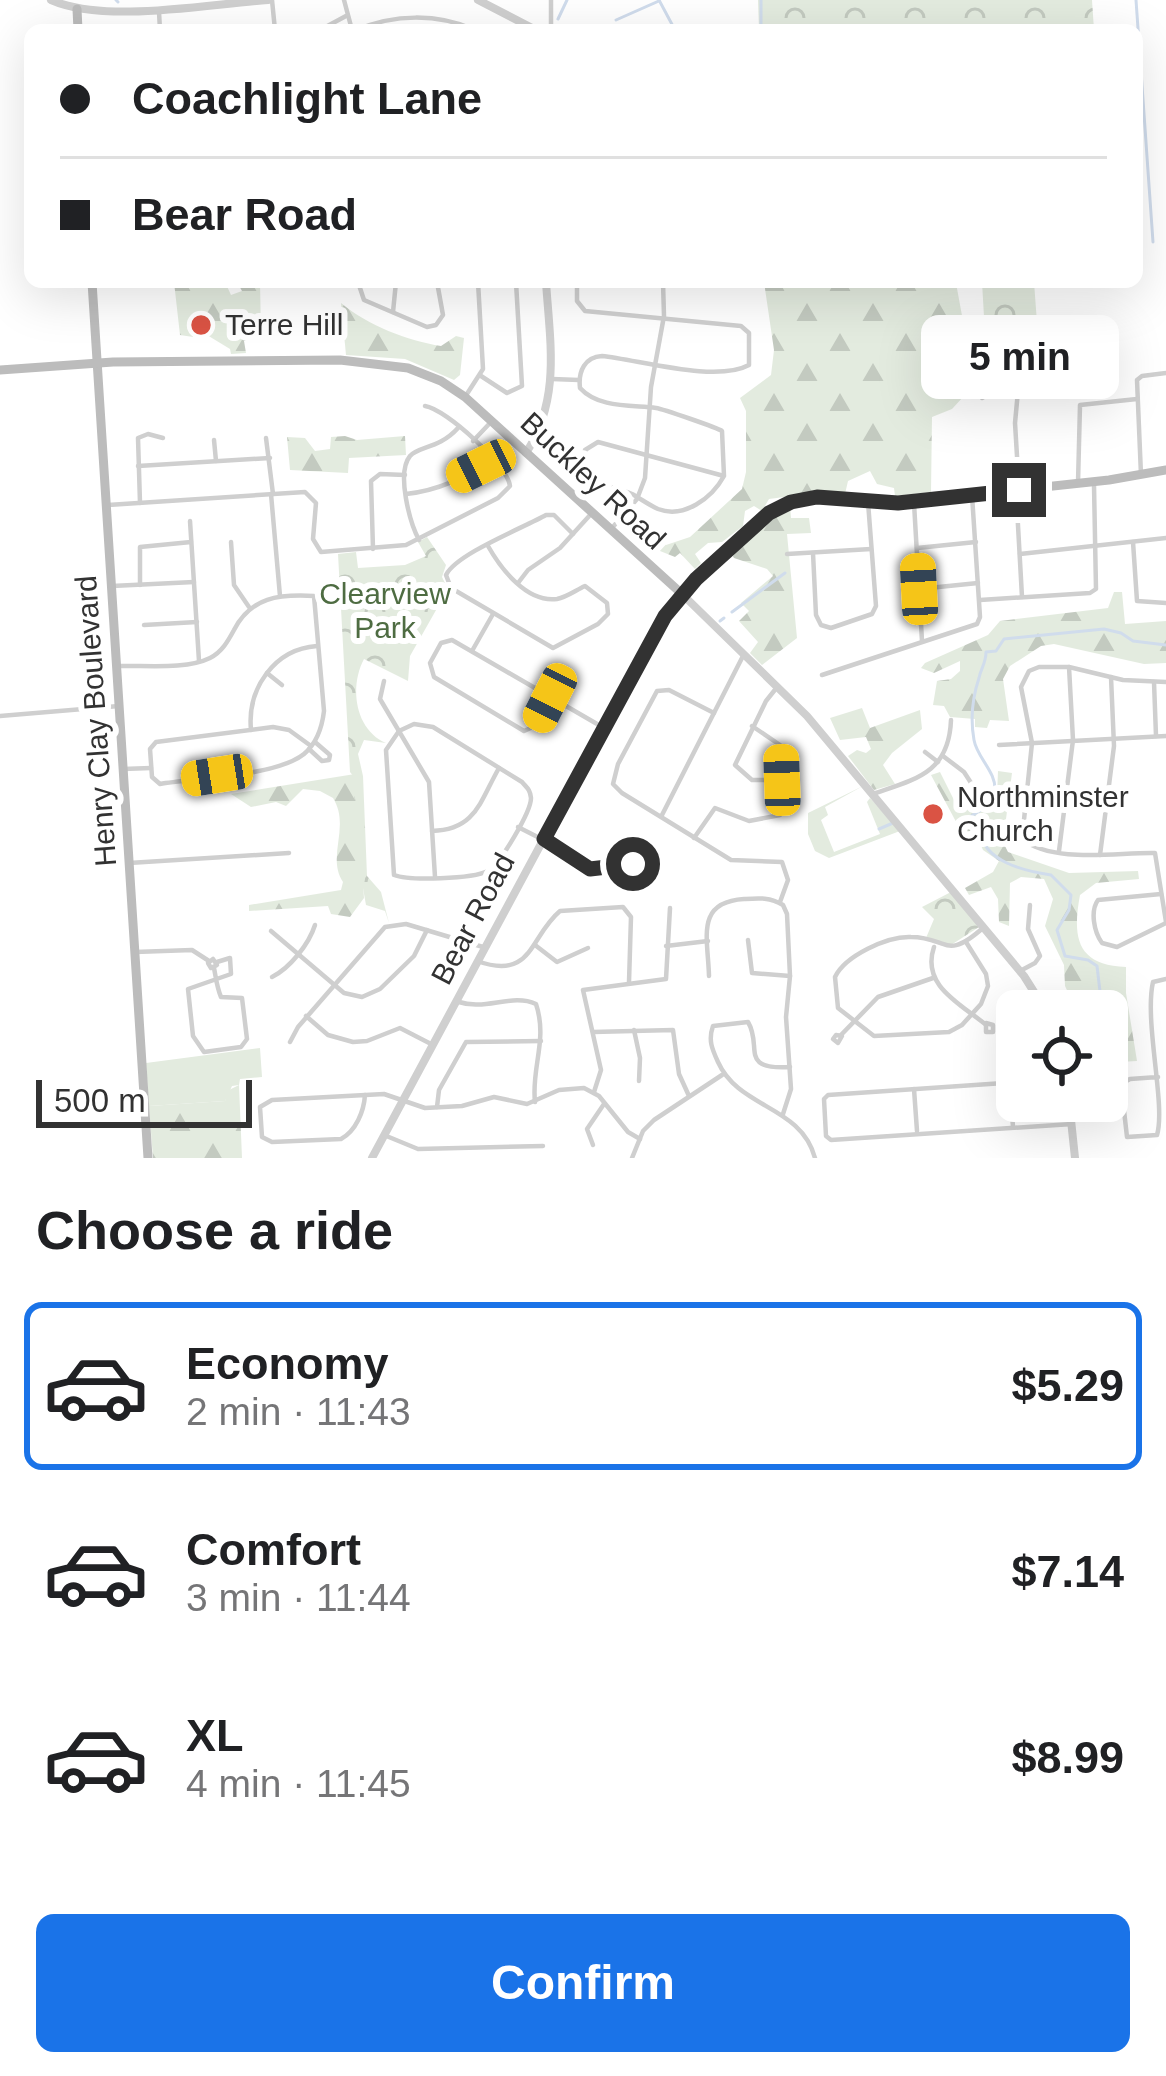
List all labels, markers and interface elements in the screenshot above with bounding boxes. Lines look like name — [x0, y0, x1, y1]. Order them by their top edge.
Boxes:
text: Coachlight Lane — [132, 73, 482, 124]
text: Bear Road — [132, 189, 357, 240]
place label: Terre Hill — [225, 308, 343, 341]
marker: Terre Hill — [188, 312, 214, 338]
callout: 5 min — [920, 316, 1118, 400]
text: 5 min — [969, 335, 1071, 378]
street label: Buckley Road — [514, 405, 672, 556]
car — [441, 434, 521, 498]
route end — [992, 463, 1046, 517]
car — [899, 552, 939, 626]
street label: Henry Clay Boulevard — [69, 574, 122, 868]
park label: Clearview Park — [319, 577, 451, 644]
car — [518, 658, 582, 738]
car — [763, 743, 801, 817]
car — [179, 752, 255, 798]
place label: Northminster Church — [957, 780, 1129, 847]
marker: Northminster Church — [920, 801, 946, 827]
route start — [606, 837, 660, 891]
street label: Bear Road — [424, 848, 521, 990]
map controls — [996, 990, 1128, 1122]
button: locate — [996, 990, 1128, 1122]
scale bar — [36, 1074, 252, 1127]
text: 500 m — [54, 1082, 146, 1119]
text: Choose a ride — [36, 1200, 393, 1260]
icon: car — [42, 1332, 150, 1440]
text: Economy — [186, 1338, 389, 1389]
text: $5.29 — [1011, 1360, 1124, 1411]
text: 2 min · 11:43 — [186, 1390, 411, 1433]
icon: car — [42, 1518, 150, 1626]
text: Comfort — [186, 1524, 361, 1575]
text: $7.14 — [1011, 1546, 1124, 1597]
text: 3 min · 11:44 — [186, 1576, 411, 1619]
icon: car — [42, 1704, 150, 1812]
text: XL — [186, 1710, 244, 1761]
text: $8.99 — [1011, 1732, 1124, 1783]
text: 4 min · 11:45 — [186, 1762, 411, 1805]
button: Confirm — [36, 1914, 1130, 2052]

